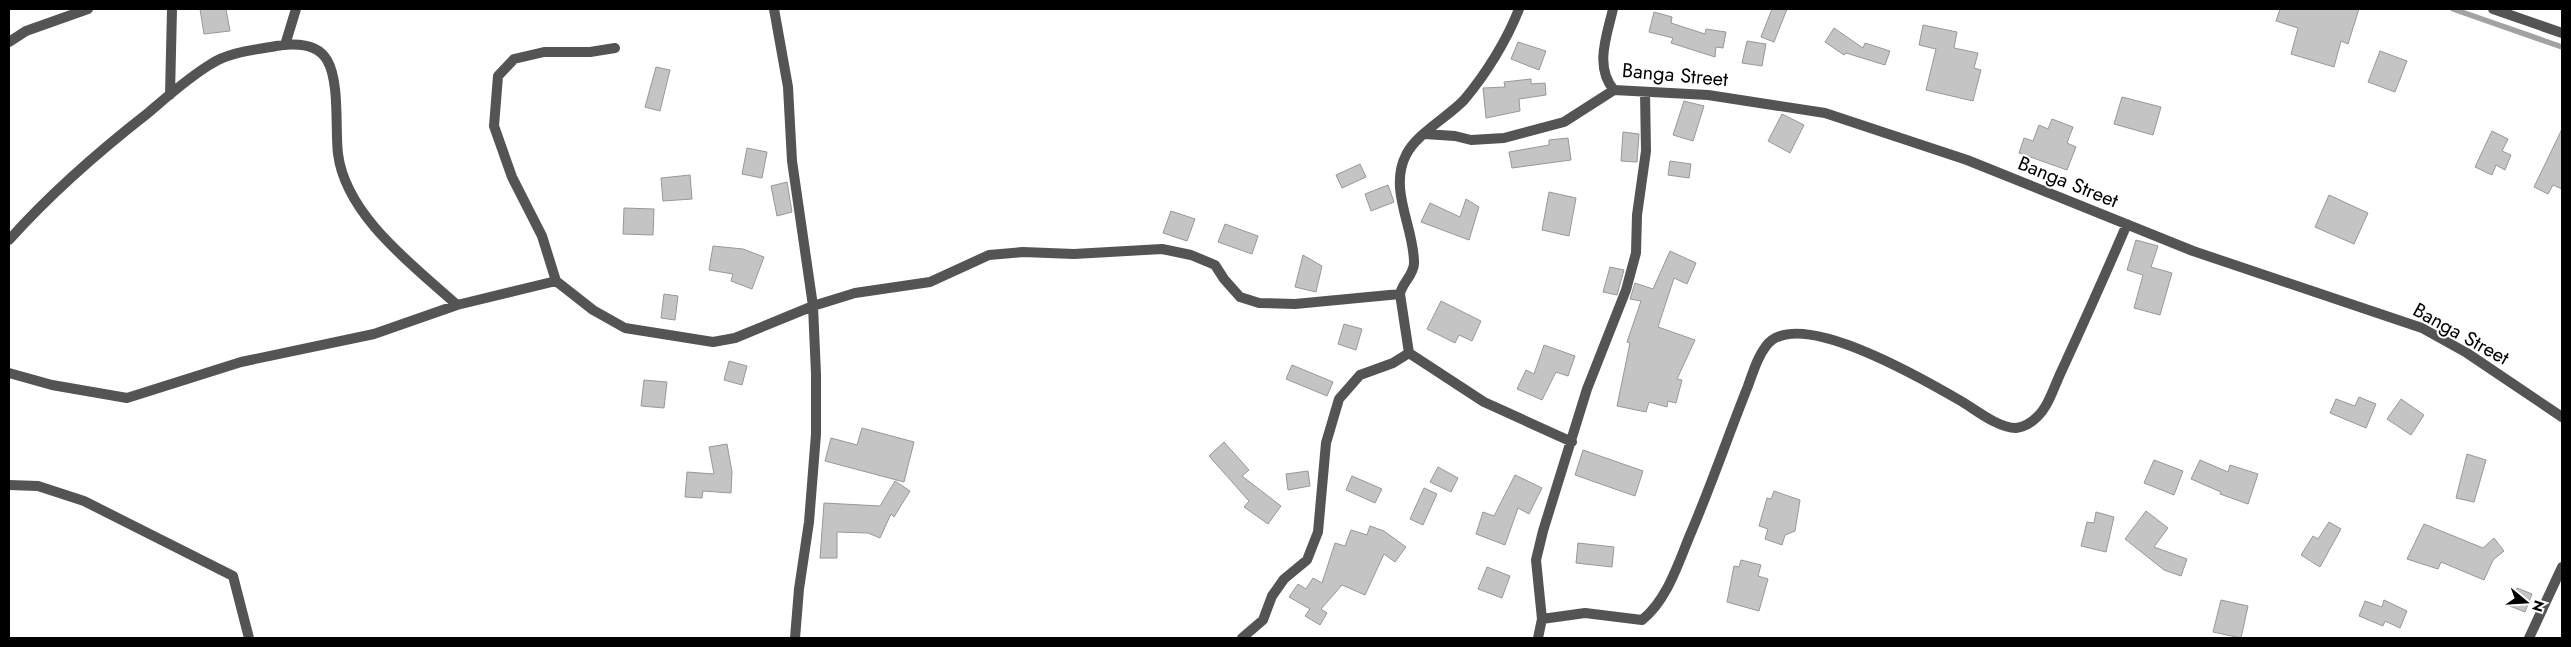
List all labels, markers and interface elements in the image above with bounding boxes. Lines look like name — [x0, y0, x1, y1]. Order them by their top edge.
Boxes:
street label: Banga Street — [1621, 56, 1729, 94]
street label: Banga Street — [2013, 149, 2123, 215]
street label: Banga Street — [2408, 296, 2515, 372]
north arrow — [2501, 577, 2551, 627]
text: N — [2527, 598, 2550, 614]

